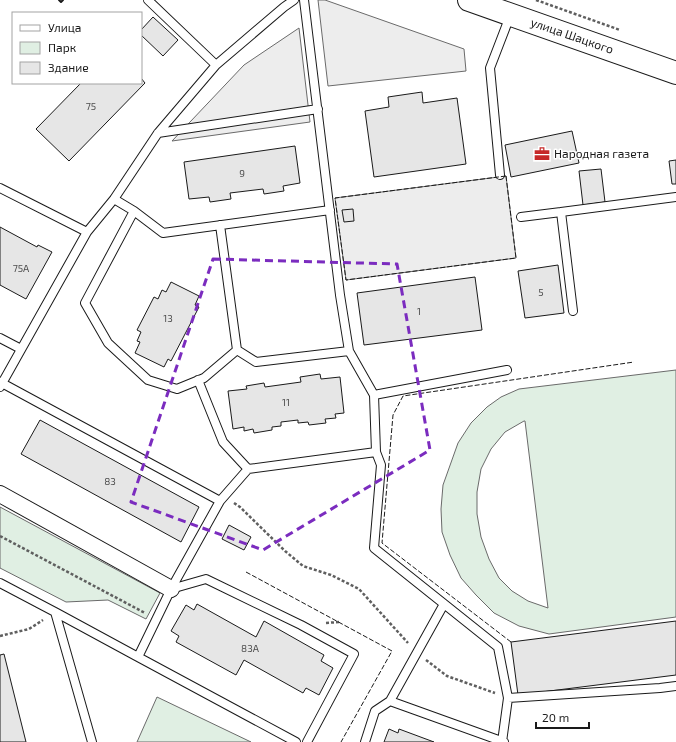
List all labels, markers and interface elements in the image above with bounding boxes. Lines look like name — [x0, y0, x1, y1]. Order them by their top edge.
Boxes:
legend — [12, 12, 142, 84]
street label: улица Шацкого — [529, 14, 616, 57]
text: Улица — [48, 20, 81, 34]
text: Парк — [48, 40, 77, 54]
text: Здание — [48, 60, 89, 74]
house number: 75 — [86, 100, 96, 112]
office icon: Народная газета — [533, 145, 551, 163]
place label: Народная газета — [554, 146, 649, 160]
house number: 9 — [239, 167, 245, 179]
house number: 75А — [13, 262, 30, 274]
house number: 5 — [538, 286, 544, 298]
house number: 1 — [417, 305, 421, 317]
house number: 13 — [163, 312, 173, 324]
house number: 11 — [282, 396, 290, 408]
house number: 83 — [104, 475, 116, 487]
house number: 83А — [241, 642, 260, 654]
scale bar — [536, 704, 589, 730]
text: 20 m — [542, 710, 569, 724]

